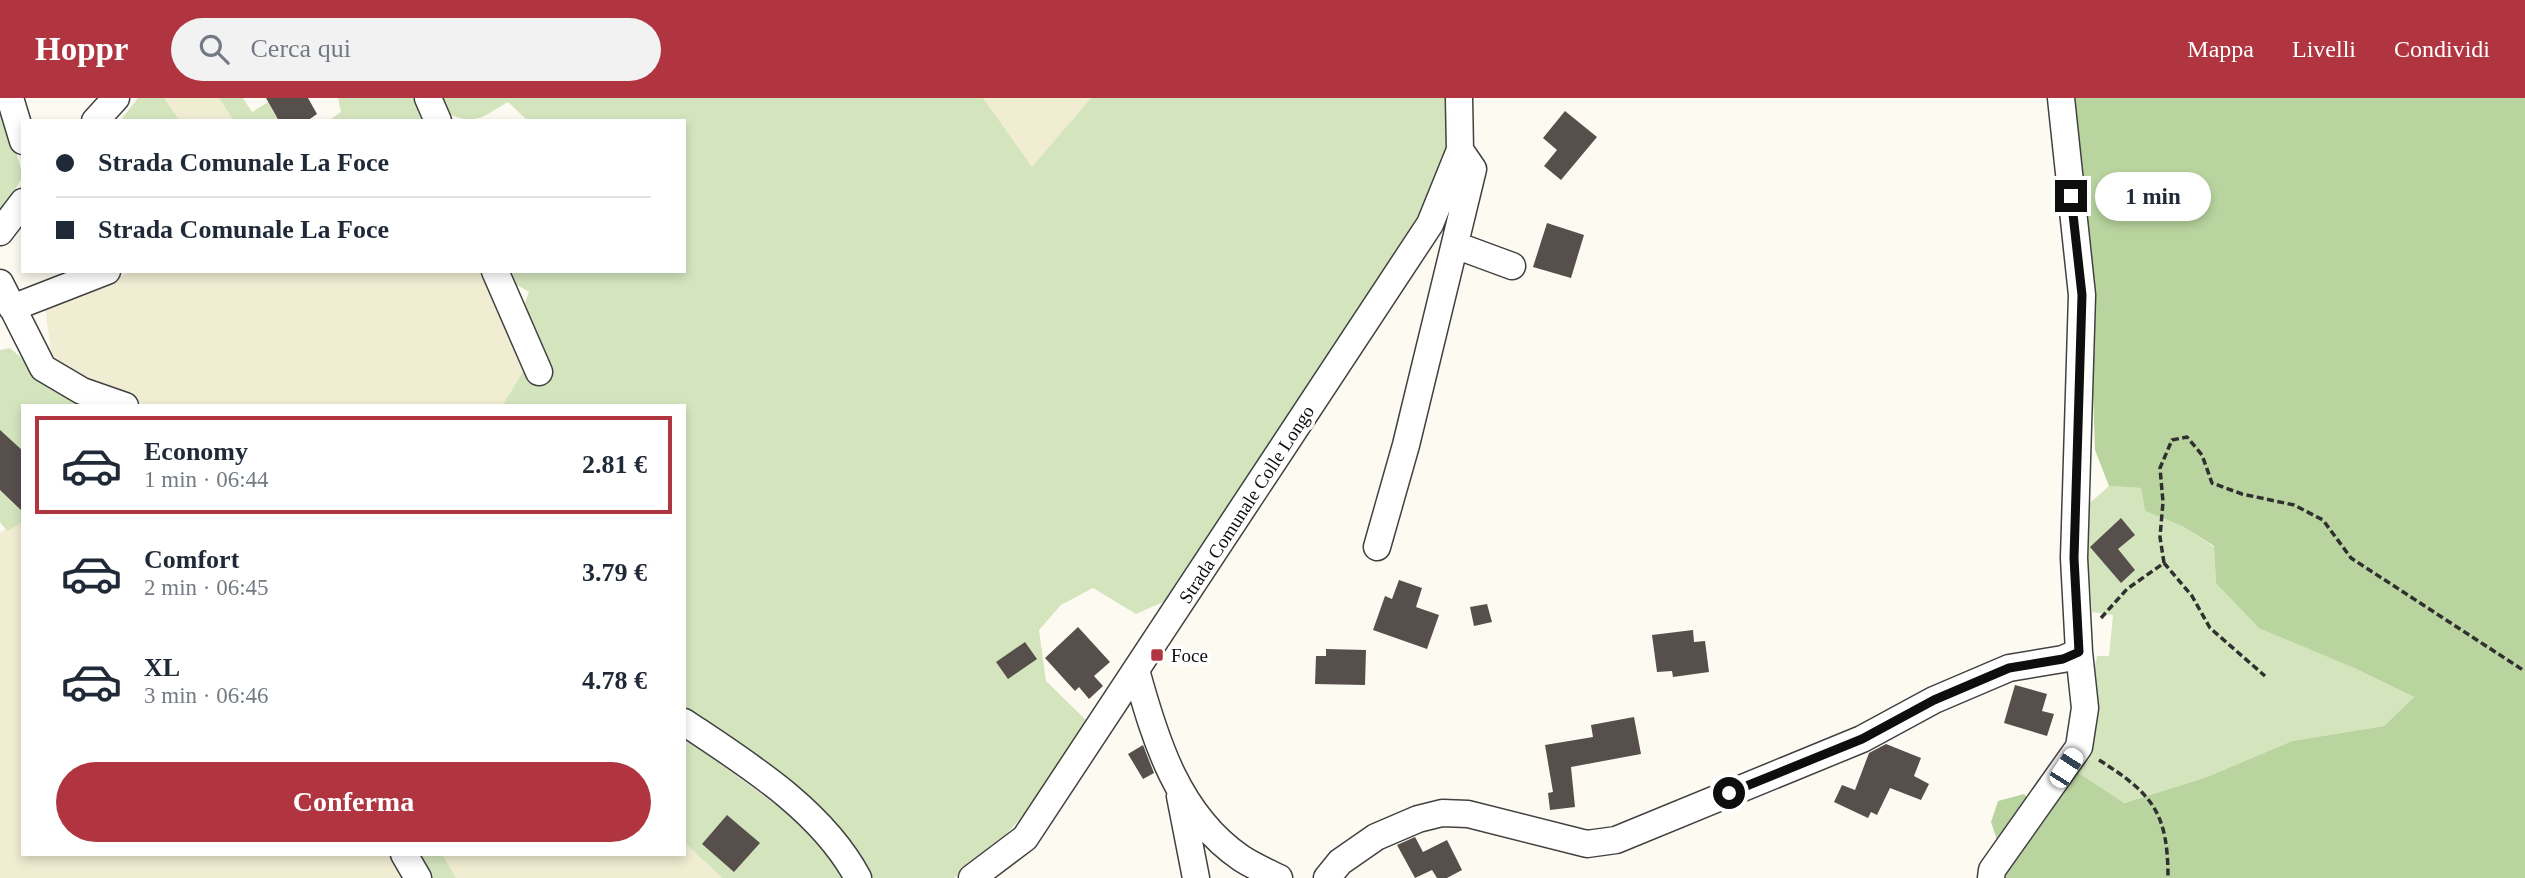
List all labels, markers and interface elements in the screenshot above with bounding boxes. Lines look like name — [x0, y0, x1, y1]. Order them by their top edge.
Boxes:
search box — [171, 18, 661, 81]
icon: search — [195, 30, 233, 68]
text: Hoppr — [35, 31, 129, 67]
text: Cerca qui — [251, 34, 351, 63]
text: Mappa — [2187, 36, 2254, 62]
text: Livelli — [2292, 36, 2356, 62]
text: Condividi — [2394, 36, 2490, 62]
text: Strada Comunale La Foce — [98, 148, 389, 177]
callout: 1 min — [2096, 172, 2211, 220]
route end — [2055, 180, 2087, 212]
text: 1 min — [2125, 184, 2181, 209]
text: Strada Comunale La Foce — [98, 215, 389, 244]
street label: Strada Comunale Colle Longo — [1175, 401, 1318, 607]
icon: car — [60, 434, 123, 497]
text: Economy — [144, 437, 248, 466]
text: 2.81 € — [582, 450, 647, 479]
text: 1 min · 06:44 — [144, 467, 269, 492]
icon: car — [60, 542, 123, 605]
text: Comfort — [144, 545, 239, 574]
text: 3.79 € — [582, 558, 647, 587]
text: 2 min · 06:45 — [144, 575, 269, 600]
place label: Foce — [1171, 645, 1208, 666]
marker: Foce — [1149, 647, 1165, 663]
icon: car — [60, 650, 123, 713]
text: XL — [144, 653, 180, 682]
text: 4.78 € — [582, 666, 647, 695]
text: 3 min · 06:46 — [144, 683, 269, 708]
car — [2046, 745, 2087, 791]
button: Conferma — [56, 762, 651, 842]
route start — [1713, 777, 1745, 809]

